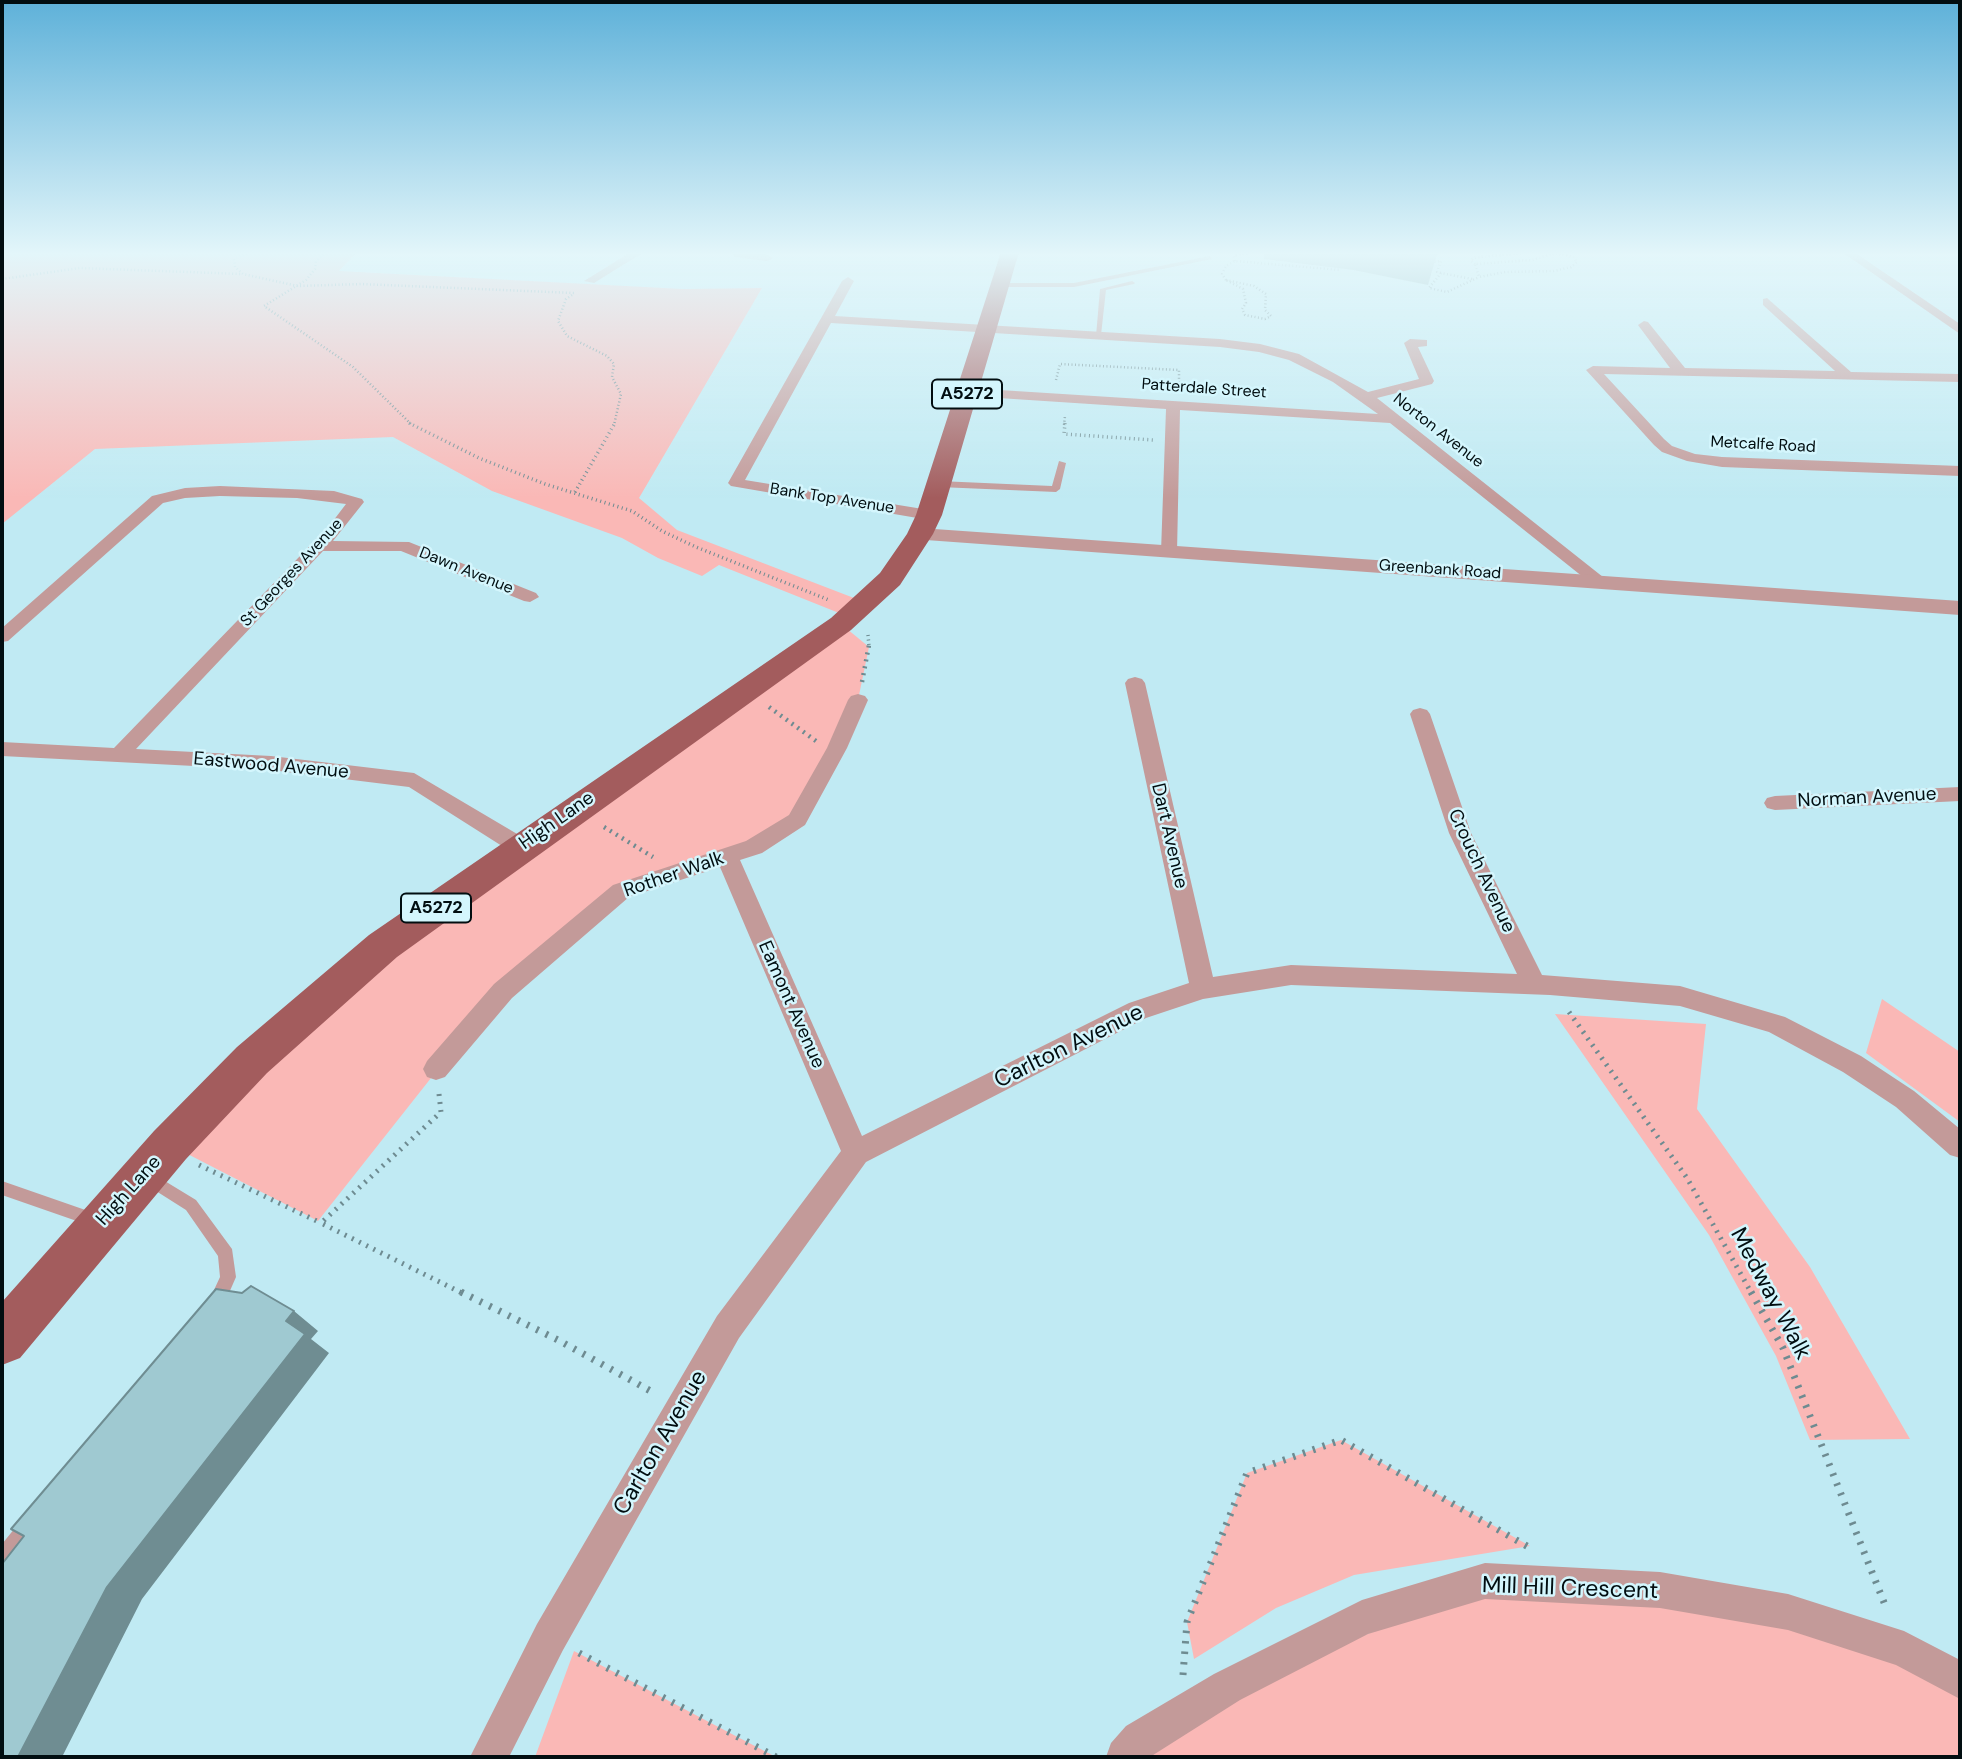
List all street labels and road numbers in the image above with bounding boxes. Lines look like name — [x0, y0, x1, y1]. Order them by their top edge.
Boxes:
street label: Patterdale Street — [1141, 375, 1267, 403]
road number: A5272 — [932, 380, 1002, 408]
street label: Norton Avenue — [1389, 390, 1487, 472]
street label: Metcalfe Road — [1710, 433, 1816, 457]
street label: Bank Top Avenue — [769, 480, 895, 518]
street label: St Georges Avenue — [237, 515, 347, 631]
street label: Dawn Avenue — [416, 543, 516, 599]
street label: Greenbank Road — [1378, 556, 1502, 584]
street label: Eastwood Avenue — [192, 748, 350, 784]
street label: Dart Avenue — [1146, 781, 1192, 891]
street label: Norman Avenue — [1797, 783, 1937, 813]
street label: High Lane — [515, 787, 599, 855]
street label: Crouch Avenue — [1442, 806, 1520, 936]
street label: Rother Walk — [621, 847, 727, 903]
road number: A5272 — [401, 894, 471, 923]
street label: Eamont Avenue — [753, 938, 829, 1072]
street label: Carlton Avenue — [990, 999, 1148, 1095]
street label: High Lane — [92, 1151, 166, 1231]
street label: Medway Walk — [1724, 1223, 1816, 1365]
street label: Carlton Avenue — [608, 1366, 714, 1520]
street label: Mill Hill Crescent — [1481, 1572, 1659, 1606]

